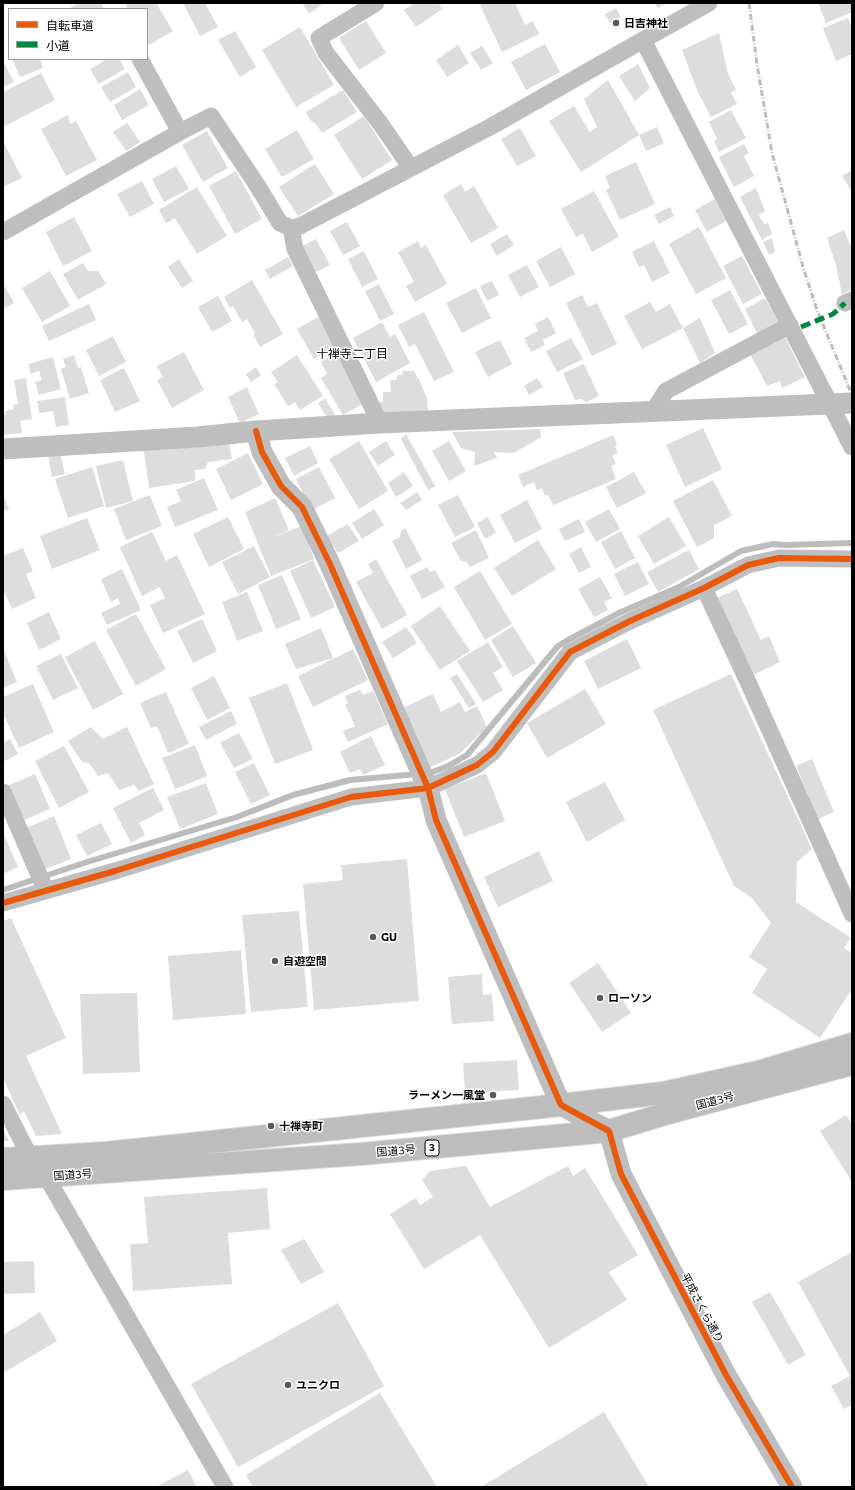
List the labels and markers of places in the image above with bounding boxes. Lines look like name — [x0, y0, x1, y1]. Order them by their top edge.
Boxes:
place label: 日吉神社 — [624, 16, 668, 30]
marker: 日吉神社 — [611, 18, 621, 28]
place label: GU — [381, 930, 397, 944]
marker: GU — [368, 932, 378, 942]
place label: 自遊空間 — [283, 954, 327, 968]
marker: 自遊空間 — [270, 956, 280, 966]
place label: ローソン — [608, 991, 652, 1005]
marker: ローソン — [595, 993, 605, 1003]
place label: ラーメン一風堂 — [408, 1088, 485, 1102]
marker: ラーメン一風堂 — [488, 1090, 498, 1100]
place label: 十禅寺町 — [279, 1119, 323, 1133]
marker: 十禅寺町 — [266, 1121, 276, 1131]
place label: ユニクロ — [296, 1378, 340, 1392]
marker: ユニクロ — [283, 1380, 293, 1390]

